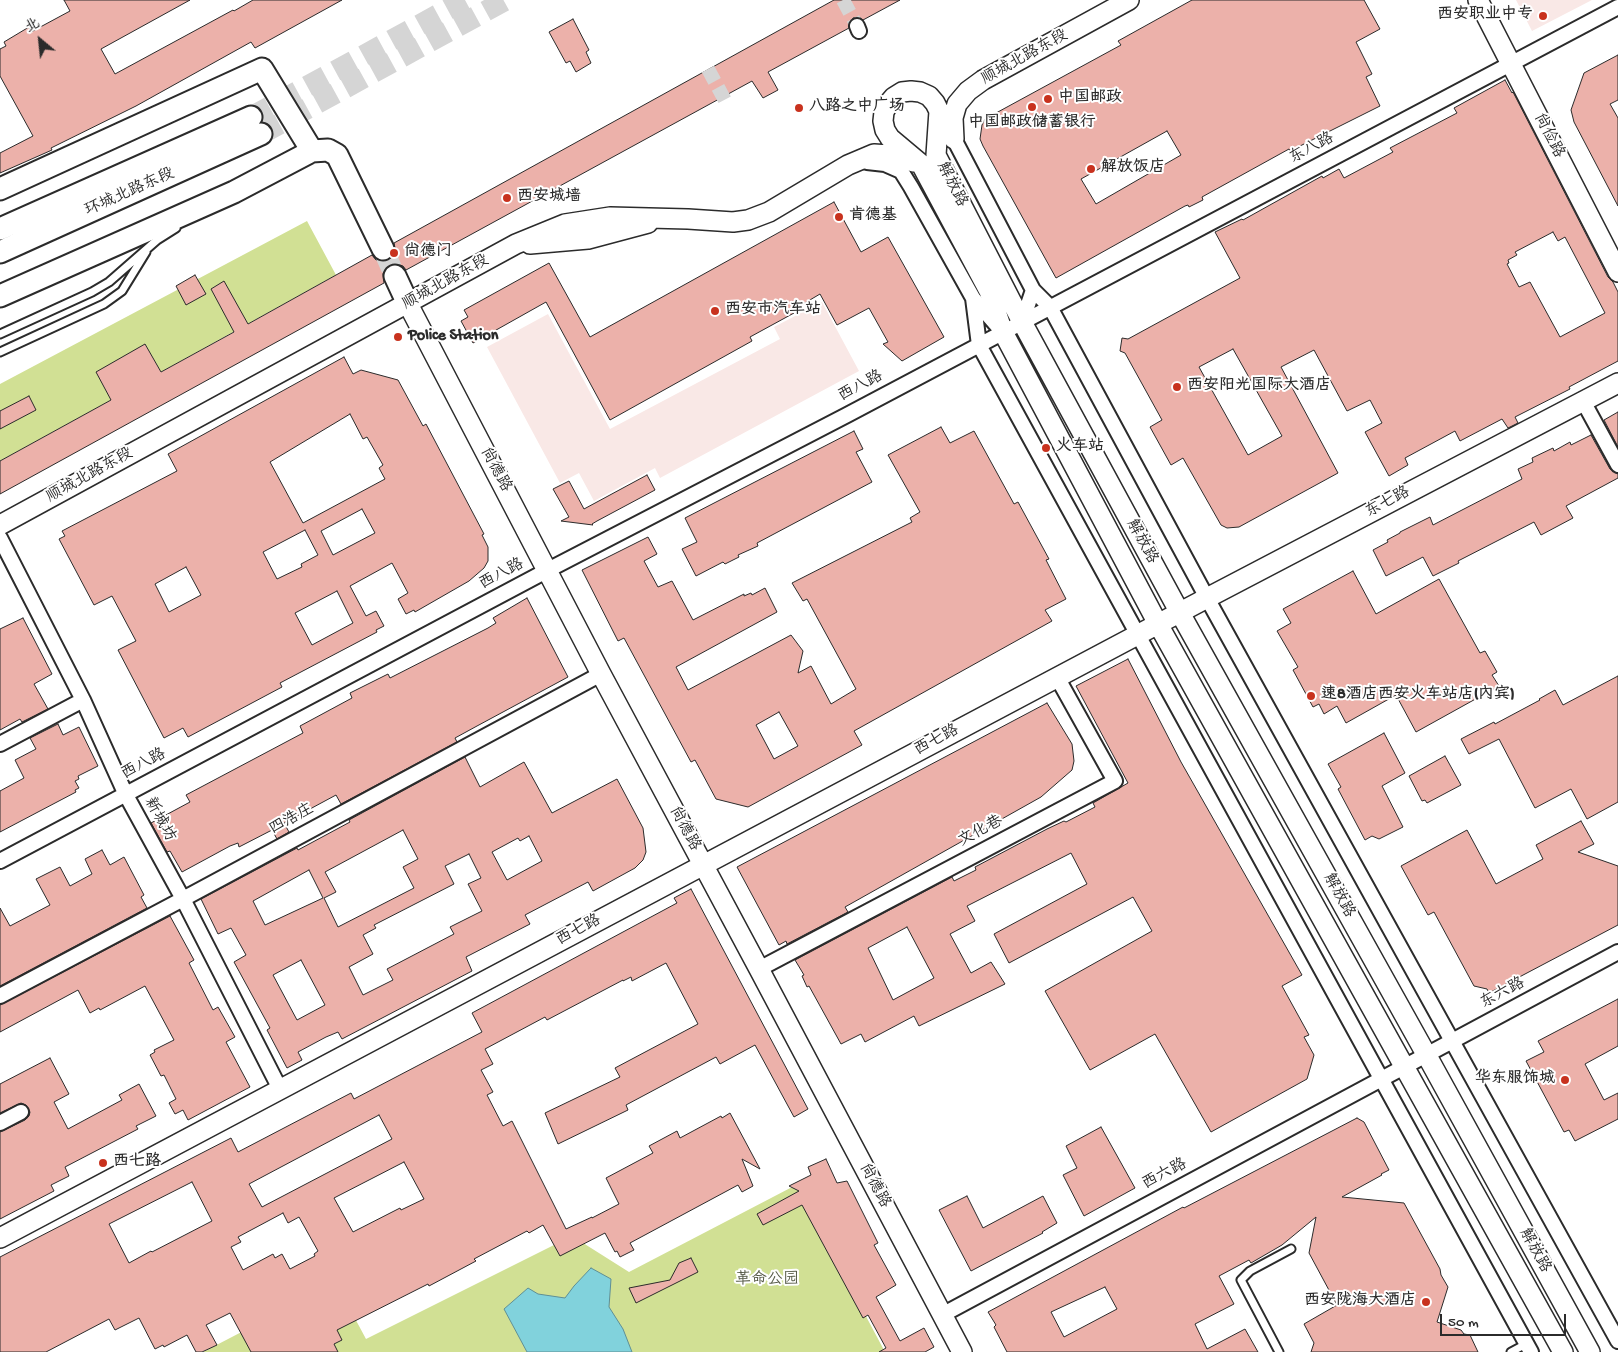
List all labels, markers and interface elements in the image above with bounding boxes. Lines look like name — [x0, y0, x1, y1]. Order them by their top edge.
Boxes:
place label: 西安职业中专 — [1437, 6, 1533, 26]
marker: 西安职业中专 — [1537, 10, 1549, 22]
north arrow — [15, 15, 65, 65]
text: 北 — [23, 16, 43, 37]
street label: 顺城北路东段 — [978, 26, 1072, 90]
place label: 中国邮政 — [1058, 89, 1122, 109]
marker: 中国邮政 — [1042, 93, 1054, 105]
place label: 八路之中广场 — [809, 98, 905, 118]
marker: 中国邮政储蓄银行 — [1026, 101, 1038, 113]
marker: 八路之中广场 — [793, 102, 805, 114]
street label: 尚俭路 — [1529, 110, 1567, 162]
place label: 中国邮政储蓄银行 — [968, 114, 1096, 134]
street label: 东八路 — [1286, 129, 1338, 169]
street label: 解放路 — [932, 159, 970, 211]
place label: 解放饭店 — [1101, 159, 1165, 179]
marker: 解放饭店 — [1085, 163, 1097, 175]
street label: 环城北路东段 — [82, 165, 178, 221]
place label: 西安城墙 — [517, 188, 581, 208]
marker: 西安城墙 — [501, 192, 513, 204]
place label: 肯德基 — [849, 207, 897, 227]
marker: 肯德基 — [833, 211, 845, 223]
place label: 尚德门 — [404, 243, 452, 263]
marker: 尚德门 — [388, 247, 400, 259]
street label: 顺城北路东段 — [399, 251, 493, 315]
place label: 西安市汽车站 — [725, 301, 821, 321]
marker: 西安市汽车站 — [709, 305, 721, 317]
place label: Police Station — [408, 327, 498, 347]
marker: Police Station — [392, 331, 404, 343]
street label: 西八路 — [835, 367, 887, 407]
place label: 西安阳光国际大酒店 — [1187, 377, 1331, 397]
marker: 西安阳光国际大酒店 — [1171, 381, 1183, 393]
place label: 火车站 — [1056, 438, 1104, 458]
marker: 火车站 — [1040, 442, 1052, 454]
street label: 顺城北路东段 — [43, 444, 137, 508]
street label: 尚德路 — [475, 444, 515, 496]
street label: 东七路 — [1362, 483, 1414, 523]
street label: 解放路 — [1121, 516, 1161, 568]
street label: 西八路 — [476, 555, 528, 595]
place label: 速8酒店西安火车站店(内宾) — [1321, 686, 1515, 706]
marker: 速8酒店西安火车站店(内宾) — [1305, 690, 1317, 702]
street label: 西七路 — [911, 721, 963, 761]
street label: 西八路 — [118, 745, 170, 785]
street label: 新城坊 — [139, 794, 179, 846]
street label: 四浩庄 — [266, 800, 318, 840]
street label: 尚德路 — [664, 803, 704, 855]
street label: 文化巷 — [955, 812, 1007, 852]
street label: 解放路 — [1318, 870, 1358, 922]
street label: 西七路 — [553, 911, 605, 951]
street label: 东六路 — [1477, 974, 1529, 1014]
place label: 华东服饰城 — [1475, 1070, 1555, 1090]
marker: 华东服饰城 — [1559, 1074, 1571, 1086]
place label: 西七路 — [113, 1153, 161, 1173]
street label: 西六路 — [1139, 1155, 1191, 1195]
marker: 西七路 — [97, 1157, 109, 1169]
street label: 尚德路 — [854, 1160, 894, 1212]
street label: 解放路 — [1514, 1225, 1554, 1277]
park label: 革命公园 — [735, 1271, 799, 1291]
place label: 西安陇海大酒店 — [1304, 1292, 1416, 1312]
marker: 西安陇海大酒店 — [1420, 1296, 1432, 1308]
scale bar — [1443, 1304, 1569, 1336]
text: 50 m — [1448, 1314, 1479, 1332]

